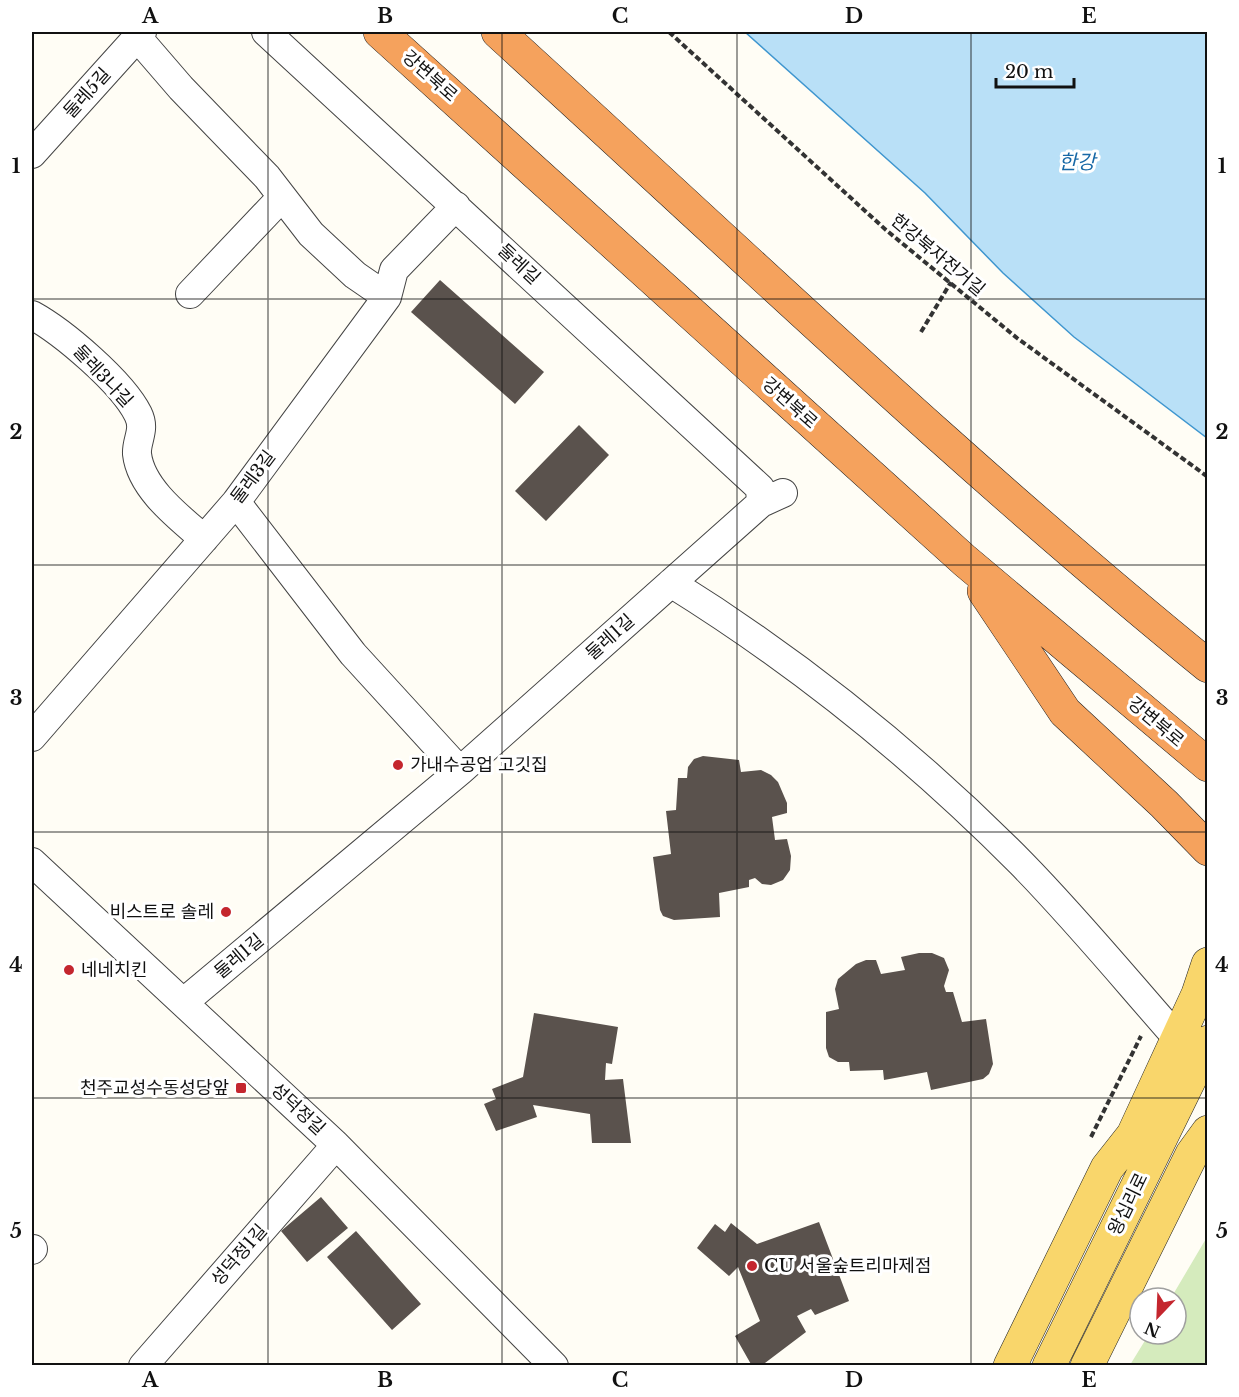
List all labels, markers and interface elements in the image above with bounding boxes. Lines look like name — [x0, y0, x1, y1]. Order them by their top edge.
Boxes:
text: A — [141, 4, 159, 28]
text: B — [377, 4, 393, 28]
text: C — [612, 4, 628, 28]
text: D — [845, 4, 863, 28]
text: E — [1081, 4, 1097, 28]
street label: 강변북로 — [398, 46, 462, 106]
scale bar — [996, 51, 1074, 89]
text: 20 m — [1005, 61, 1053, 83]
street label: 둘레5길 — [59, 63, 115, 123]
water label: 한강 — [1059, 150, 1098, 174]
text: 1 — [12, 154, 21, 178]
text: 1 — [1218, 154, 1227, 178]
street label: 한강북자전거길 — [887, 209, 989, 301]
street label: 둘레길 — [493, 239, 545, 289]
street label: 둘레3나길 — [69, 340, 137, 412]
street label: 강변북로 — [758, 373, 822, 433]
text: 2 — [9, 420, 23, 444]
text: 2 — [1215, 420, 1229, 444]
street label: 둘레3길 — [226, 446, 280, 508]
street label: 둘레1길 — [581, 610, 639, 664]
text: 3 — [10, 686, 22, 710]
text: 3 — [1216, 686, 1228, 710]
street label: 강변북로 — [1124, 692, 1188, 752]
place label: 가내수공업 고깃집 — [410, 754, 548, 776]
marker: 가내수공업 고깃집 — [391, 758, 405, 772]
place label: 비스트로 솔레 — [109, 901, 214, 923]
marker: 비스트로 솔레 — [219, 905, 233, 919]
street label: 둘레1길 — [210, 929, 268, 983]
text: 4 — [9, 953, 23, 977]
text: 4 — [1215, 953, 1229, 977]
place label: 네네치킨 — [81, 959, 147, 981]
marker: 네네치킨 — [62, 963, 76, 977]
place label: 천주교성수동성당앞 — [80, 1077, 229, 1099]
street label: 성덕정길 — [266, 1078, 330, 1140]
marker: 천주교성수동성당앞 — [234, 1081, 248, 1095]
street label: 왕십리로 — [1104, 1169, 1152, 1239]
text: 5 — [10, 1219, 22, 1243]
text: 5 — [1216, 1219, 1228, 1243]
street label: 성덕정1길 — [206, 1220, 272, 1290]
place label: CU 서울숲트리마제점 — [764, 1255, 932, 1277]
marker: CU 서울숲트리마제점 — [745, 1259, 759, 1273]
north arrow — [1128, 1286, 1188, 1346]
text: N — [1141, 1318, 1163, 1342]
text: A — [141, 1368, 159, 1392]
text: B — [377, 1368, 393, 1392]
text: C — [612, 1368, 628, 1392]
text: D — [845, 1368, 863, 1392]
text: E — [1081, 1368, 1097, 1392]

